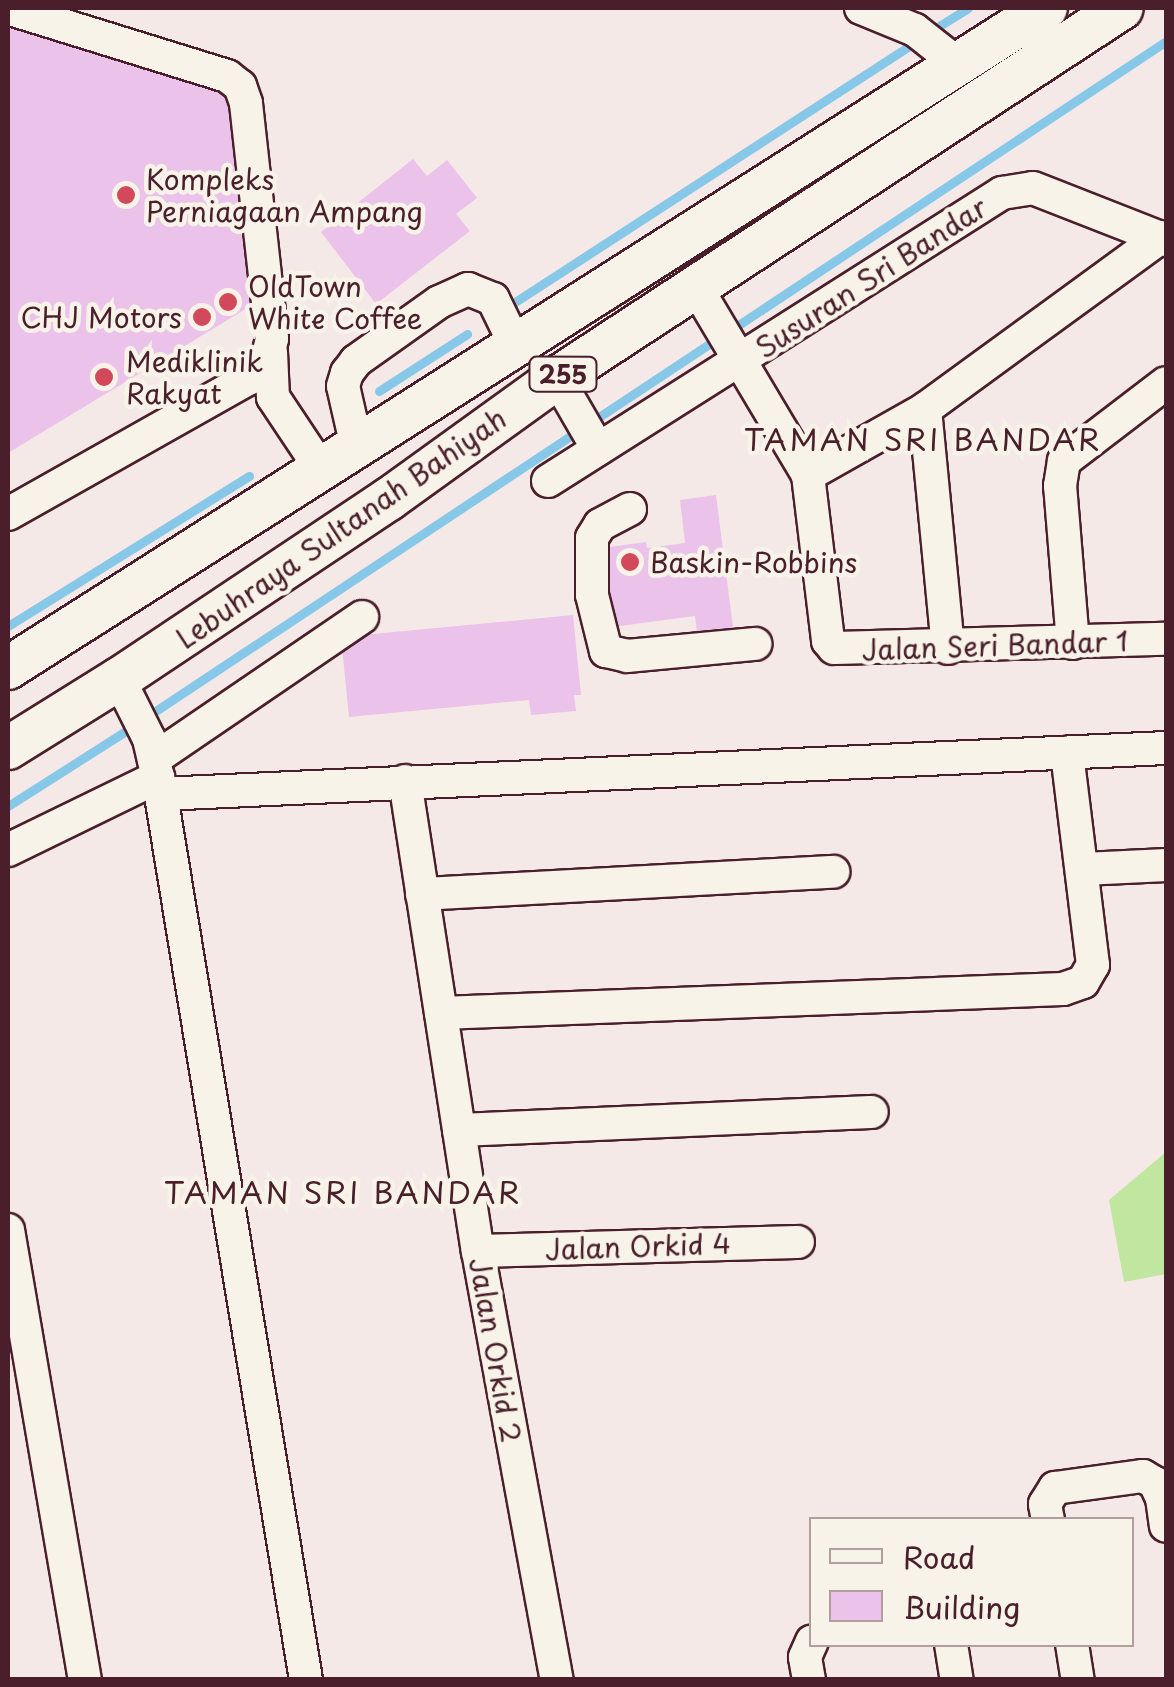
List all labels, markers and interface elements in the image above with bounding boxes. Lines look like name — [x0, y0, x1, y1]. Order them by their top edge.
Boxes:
place label: Kompleks Perniagaan Ampang — [146, 162, 423, 228]
marker: Kompleks Perniagaan Ampang — [115, 184, 137, 206]
street label: Susuran Sri Bandar — [751, 191, 991, 363]
place label: OldTown White Coffee — [248, 269, 424, 335]
marker: OldTown White Coffee — [217, 291, 239, 313]
place label: CHJ Motors — [21, 300, 182, 334]
marker: CHJ Motors — [191, 306, 213, 328]
place label: Mediklinik Rakyat — [126, 344, 263, 410]
road number: 255 — [528, 354, 598, 394]
marker: Mediklinik Rakyat — [91, 364, 117, 390]
street label: Lebuhraya Sultanah Bahiyah — [169, 400, 513, 656]
district label: TAMAN SRI BANDAR — [744, 421, 1102, 457]
place label: Baskin-Robbins — [650, 545, 857, 579]
marker: Baskin-Robbins — [619, 551, 641, 573]
street label: Jalan Seri Bandar 1 — [861, 624, 1129, 666]
district label: TAMAN SRI BANDAR — [164, 1174, 522, 1210]
street label: Jalan Orkid 4 — [544, 1226, 732, 1266]
street label: Jalan Orkid 2 — [463, 1254, 529, 1446]
legend — [809, 1517, 1134, 1647]
text: Road — [903, 1534, 976, 1579]
text: Building — [903, 1584, 1020, 1629]

